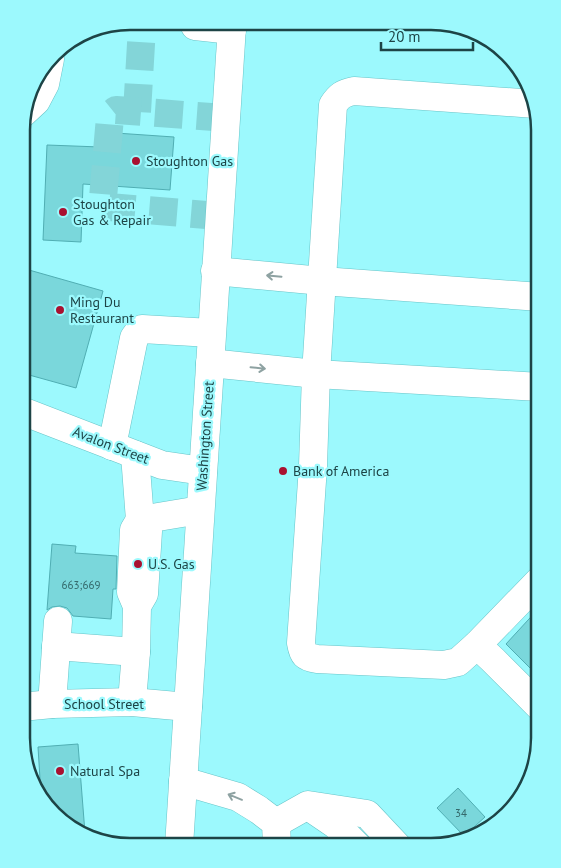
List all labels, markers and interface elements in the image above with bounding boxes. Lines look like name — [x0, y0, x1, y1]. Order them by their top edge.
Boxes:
scale bar — [381, 20, 474, 52]
text: 20 m — [388, 27, 421, 46]
place label: Stoughton Gas — [146, 152, 233, 170]
marker: Stoughton Gas — [130, 155, 142, 167]
place label: Stoughton Gas & Repair — [73, 195, 151, 229]
marker: Stoughton Gas & Repair — [57, 206, 69, 218]
one-way arrow — [266, 272, 282, 281]
place label: Ming Du Restaurant — [70, 293, 134, 327]
marker: Ming Du Restaurant — [54, 304, 66, 316]
one-way arrow — [250, 363, 266, 373]
street label: Washington Street — [192, 380, 218, 491]
street label: Avalon Street — [70, 422, 152, 468]
place label: Bank of America — [293, 462, 389, 480]
marker: Bank of America — [277, 465, 289, 477]
place label: U.S. Gas — [148, 555, 195, 573]
marker: U.S. Gas — [132, 558, 144, 570]
house number: 663;669 — [62, 578, 100, 592]
street label: School Street — [64, 695, 144, 713]
place label: Natural Spa — [70, 762, 140, 780]
marker: Natural Spa — [54, 765, 66, 777]
one-way arrow — [228, 791, 243, 801]
house number: 34 — [455, 806, 467, 820]

